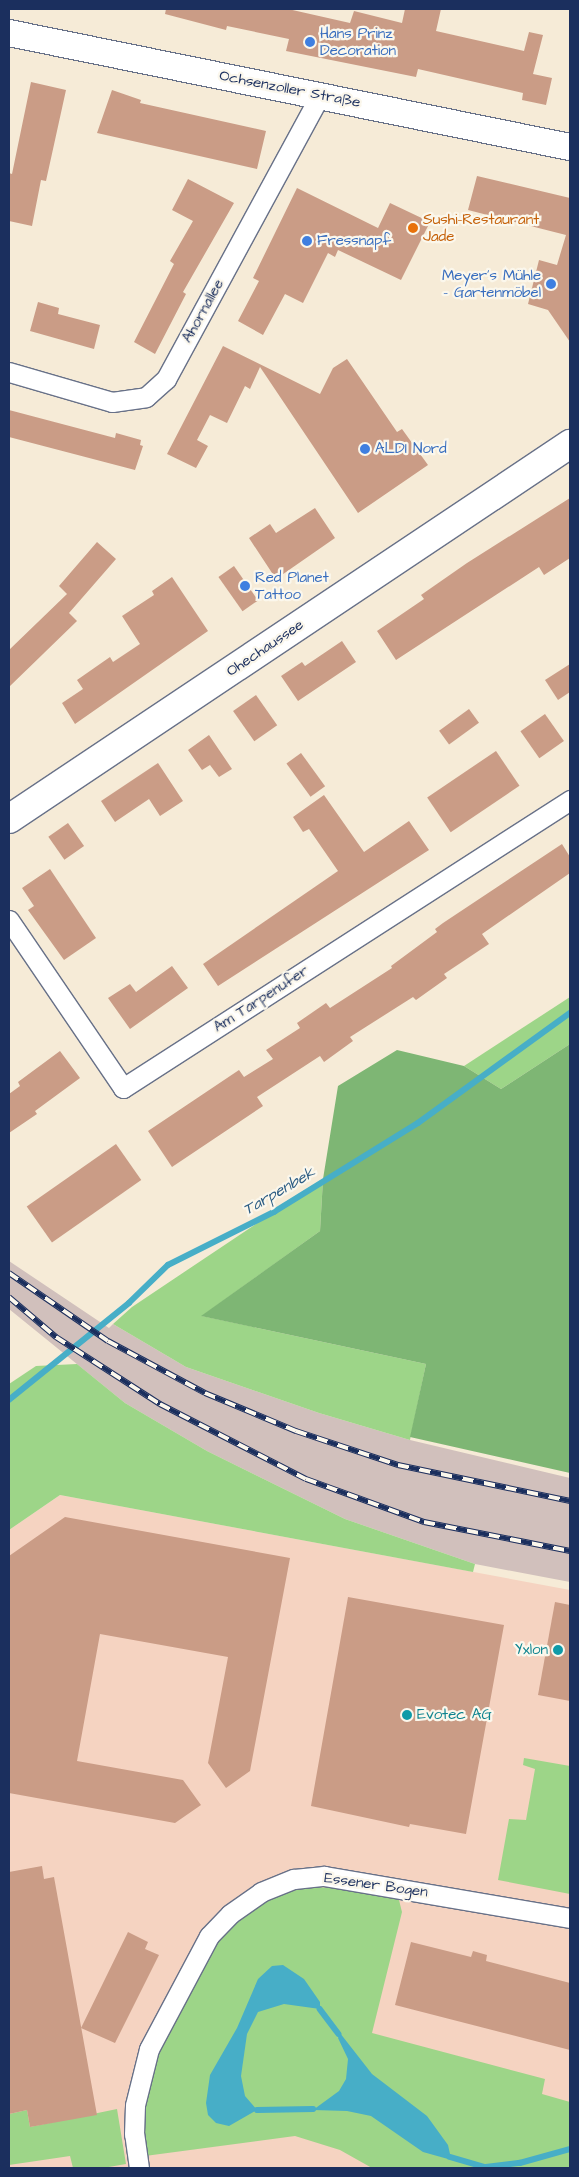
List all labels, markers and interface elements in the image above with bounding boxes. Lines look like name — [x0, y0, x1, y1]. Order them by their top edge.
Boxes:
place label: Hans Prinz Decoration — [320, 24, 396, 59]
marker: Hans Prinz Decoration — [304, 36, 316, 48]
street label: Ochsenzoller Straße — [218, 66, 362, 112]
place label: Sushi-Restaurant Jade — [423, 210, 539, 245]
marker: Sushi-Restaurant Jade — [407, 222, 419, 234]
place label: Fressnapf — [317, 232, 391, 250]
marker: Fressnapf — [301, 235, 313, 247]
place label: Meyer's Mühle - Gartenmöbel — [442, 266, 541, 301]
street label: Ahornallee — [178, 276, 228, 346]
marker: Meyer's Mühle - Gartenmöbel — [545, 278, 557, 290]
place label: ALDI Nord — [375, 440, 447, 458]
marker: ALDI Nord — [359, 443, 371, 455]
place label: Red Planet Tattoo — [255, 568, 329, 603]
marker: Red Planet Tattoo — [239, 580, 251, 592]
street label: Ohechaussee — [223, 616, 307, 680]
street label: Am Tarpenufer — [210, 962, 312, 1036]
water label: Tarpenbek — [240, 1163, 318, 1219]
place label: Yxlon — [515, 1641, 548, 1659]
marker: Yxlon — [552, 1644, 564, 1656]
place label: Evotec AG — [417, 1706, 492, 1724]
marker: Evotec AG — [401, 1709, 413, 1721]
street label: Essener Bogen — [323, 1869, 429, 1901]

